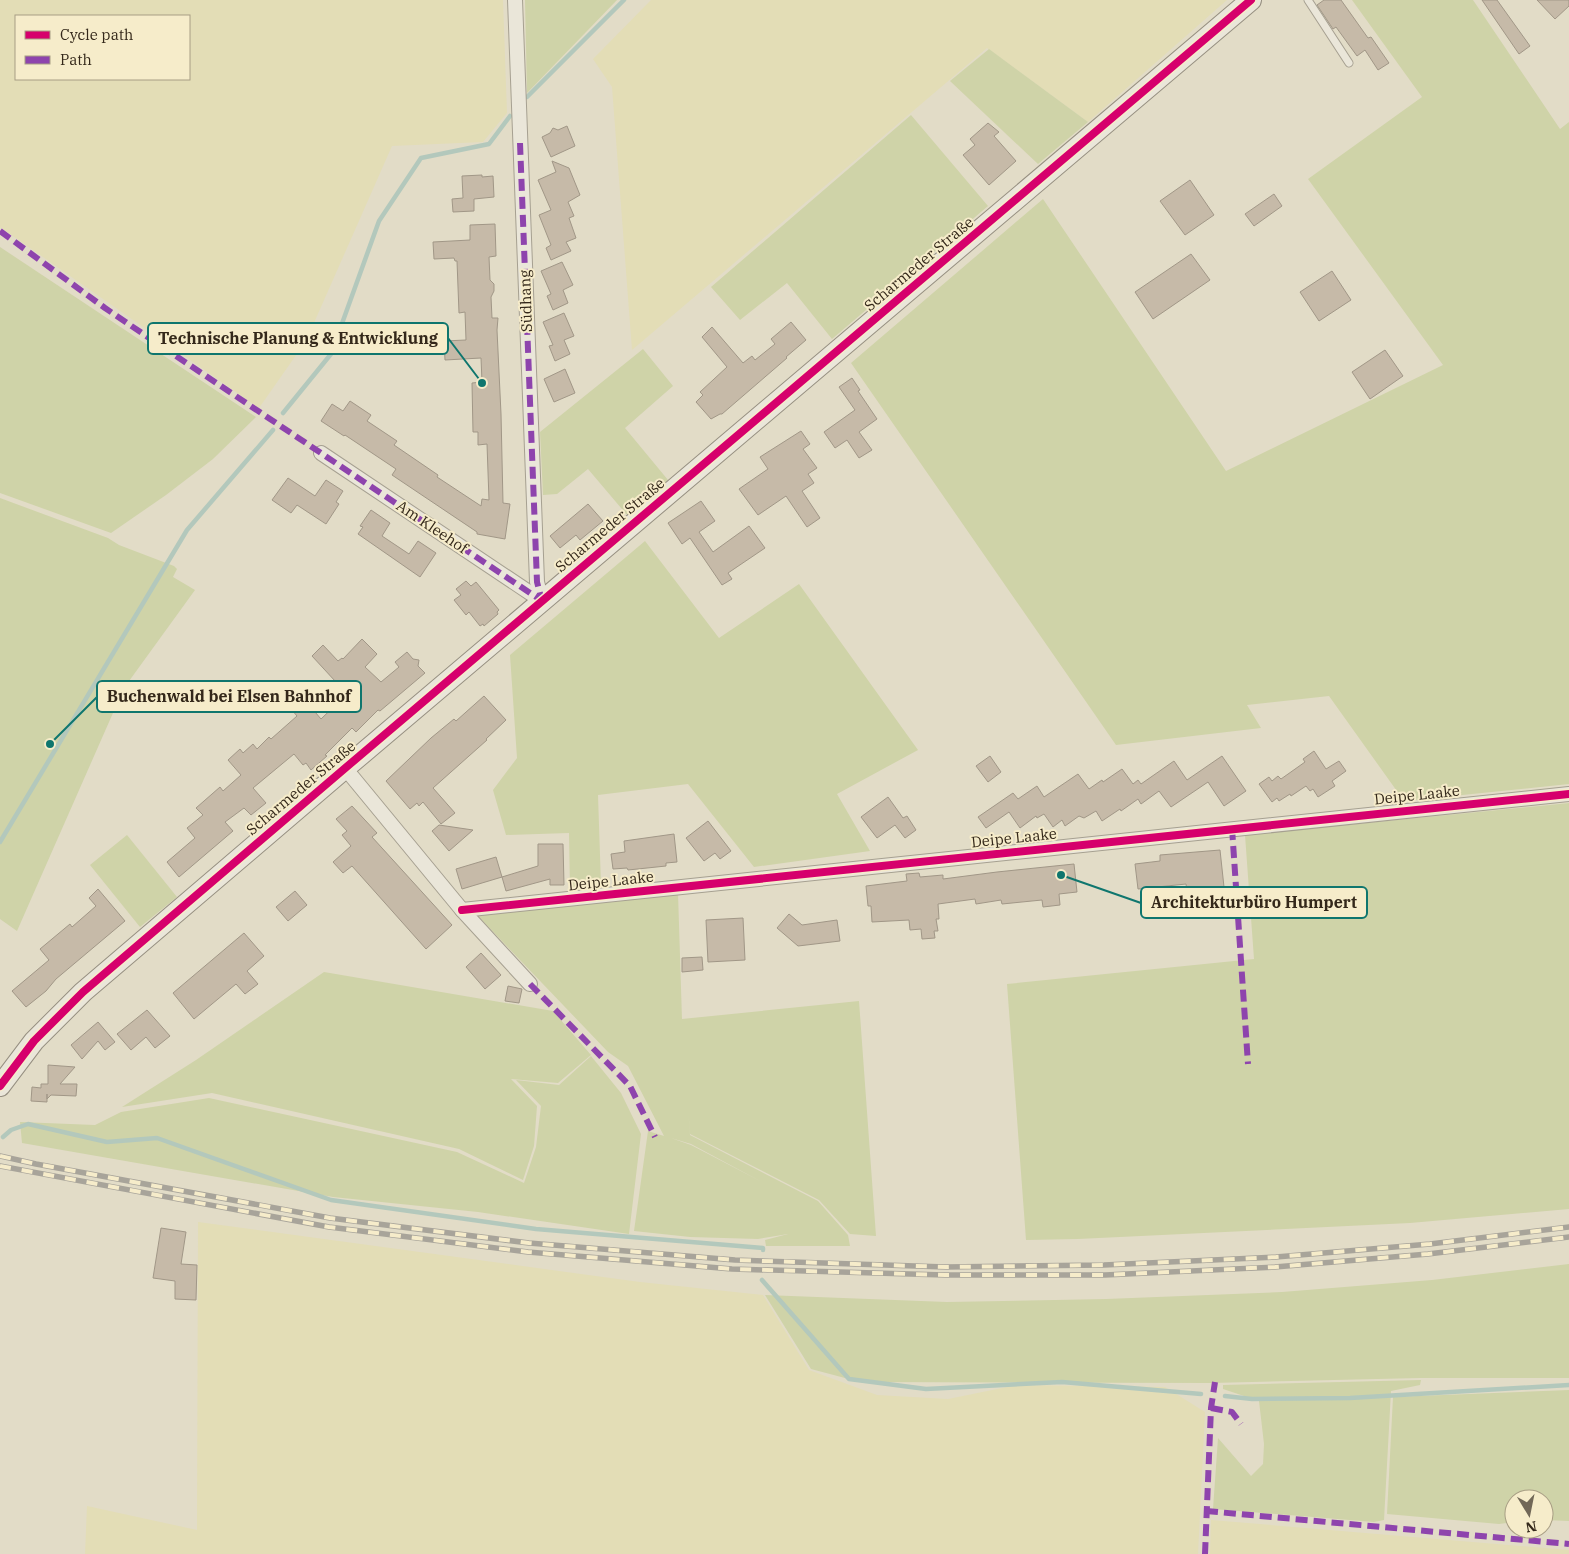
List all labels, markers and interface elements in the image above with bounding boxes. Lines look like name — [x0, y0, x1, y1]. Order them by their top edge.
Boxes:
legend — [15, 15, 190, 80]
text: Cycle path — [60, 25, 133, 44]
text: Path — [60, 50, 92, 69]
street label: Scharmeder Straße — [860, 212, 977, 315]
street label: Südhang — [515, 269, 536, 333]
callout: Technische Planung & Entwicklung — [148, 323, 448, 354]
text: Technische Planung & Entwicklung — [158, 328, 439, 348]
street label: Scharmeder Straße — [551, 473, 668, 576]
street label: Am Kleehof — [393, 496, 472, 558]
callout: Buchenwald bei Elsen Bahnhof — [97, 681, 361, 712]
text: Buchenwald bei Elsen Bahnhof — [107, 686, 353, 706]
street label: Scharmeder Straße — [242, 736, 359, 839]
street label: Deipe Laake — [1373, 781, 1461, 808]
street label: Deipe Laake — [970, 824, 1058, 851]
street label: Deipe Laake — [567, 867, 655, 894]
callout: Architekturbüro Humpert — [1141, 887, 1367, 918]
text: Architekturbüro Humpert — [1151, 892, 1357, 912]
north arrow — [1504, 1489, 1554, 1539]
text: N — [1524, 1517, 1538, 1537]

